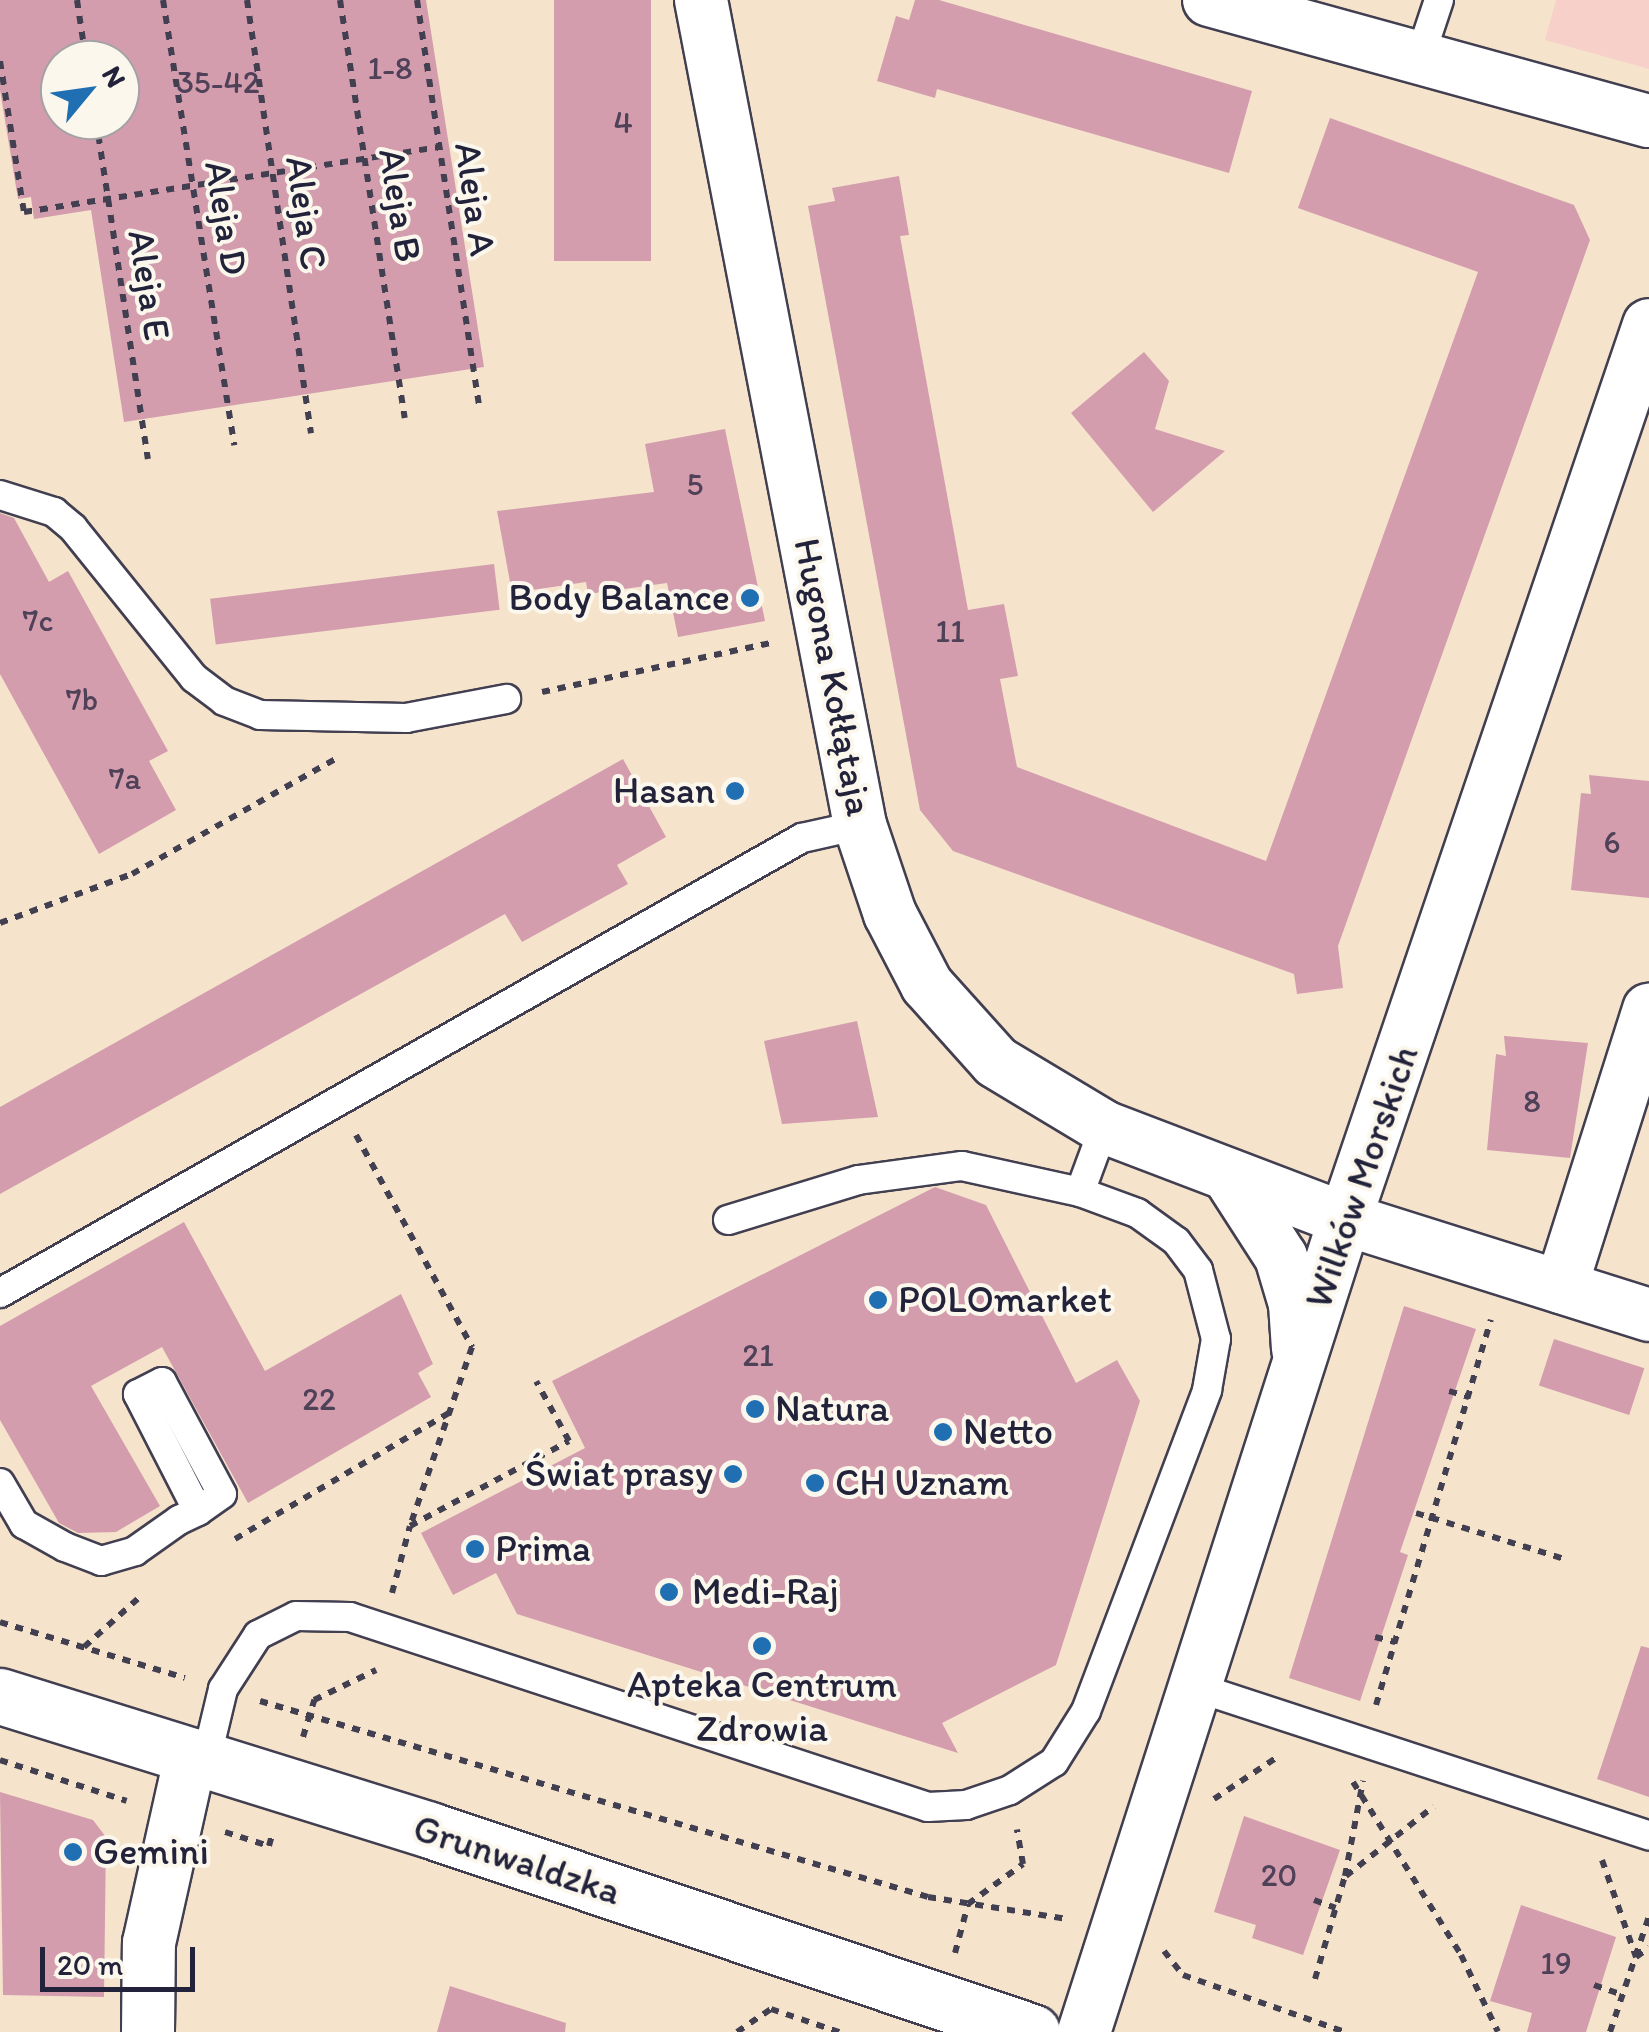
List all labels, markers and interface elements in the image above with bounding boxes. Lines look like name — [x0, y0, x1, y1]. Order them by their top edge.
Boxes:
north arrow — [40, 40, 140, 140]
house number: 1-8 — [367, 49, 413, 87]
text: N — [95, 60, 134, 93]
house number: 35-42 — [176, 63, 260, 101]
house number: 4 — [613, 103, 633, 141]
street label: Aleja A — [444, 139, 506, 259]
street label: Aleja B — [369, 145, 431, 265]
street label: Aleja C — [275, 153, 337, 273]
street label: Aleja D — [194, 158, 258, 278]
street label: Aleja E — [118, 227, 180, 343]
house number: 5 — [687, 465, 703, 503]
street label: Hugona Kołłątaja — [784, 534, 882, 820]
place label: Body Balance — [508, 575, 730, 621]
marker: Body Balance — [739, 587, 761, 609]
house number: 7c — [23, 601, 53, 639]
house number: 11 — [935, 612, 965, 650]
house number: 7b — [66, 680, 98, 718]
house number: 7a — [109, 759, 141, 797]
place label: Hasan — [613, 768, 715, 814]
marker: Hasan — [724, 780, 746, 802]
house number: 6 — [1604, 823, 1620, 861]
street label: Wilków Morskich — [1296, 1040, 1428, 1314]
house number: 8 — [1523, 1082, 1541, 1120]
place label: POLOmarket — [898, 1277, 1112, 1323]
marker: POLOmarket — [867, 1289, 889, 1311]
house number: 21 — [742, 1336, 774, 1374]
house number: 22 — [302, 1380, 336, 1418]
place label: Natura — [775, 1386, 889, 1432]
marker: Natura — [744, 1398, 766, 1420]
place label: Netto — [963, 1409, 1053, 1455]
marker: Netto — [932, 1421, 954, 1443]
place label: Świat prasy — [525, 1451, 713, 1497]
place label: CH Uznam — [835, 1460, 1009, 1506]
marker: Świat prasy — [722, 1463, 744, 1485]
marker: CH Uznam — [804, 1472, 826, 1494]
place label: Prima — [495, 1526, 591, 1572]
marker: Prima — [464, 1538, 486, 1560]
place label: Medi-Raj — [692, 1569, 839, 1615]
marker: Medi-Raj — [656, 1579, 682, 1605]
marker: Apteka Centrum Zdrowia — [751, 1635, 773, 1657]
place label: Apteka Centrum Zdrowia — [627, 1662, 897, 1752]
street label: Grunwaldzka — [408, 1805, 626, 1915]
place label: Gemini — [93, 1829, 209, 1875]
marker: Gemini — [62, 1841, 84, 1863]
house number: 20 — [1261, 1856, 1297, 1894]
scale bar — [45, 1927, 200, 1989]
house number: 19 — [1540, 1944, 1572, 1982]
text: 20 m — [57, 1946, 123, 1983]

